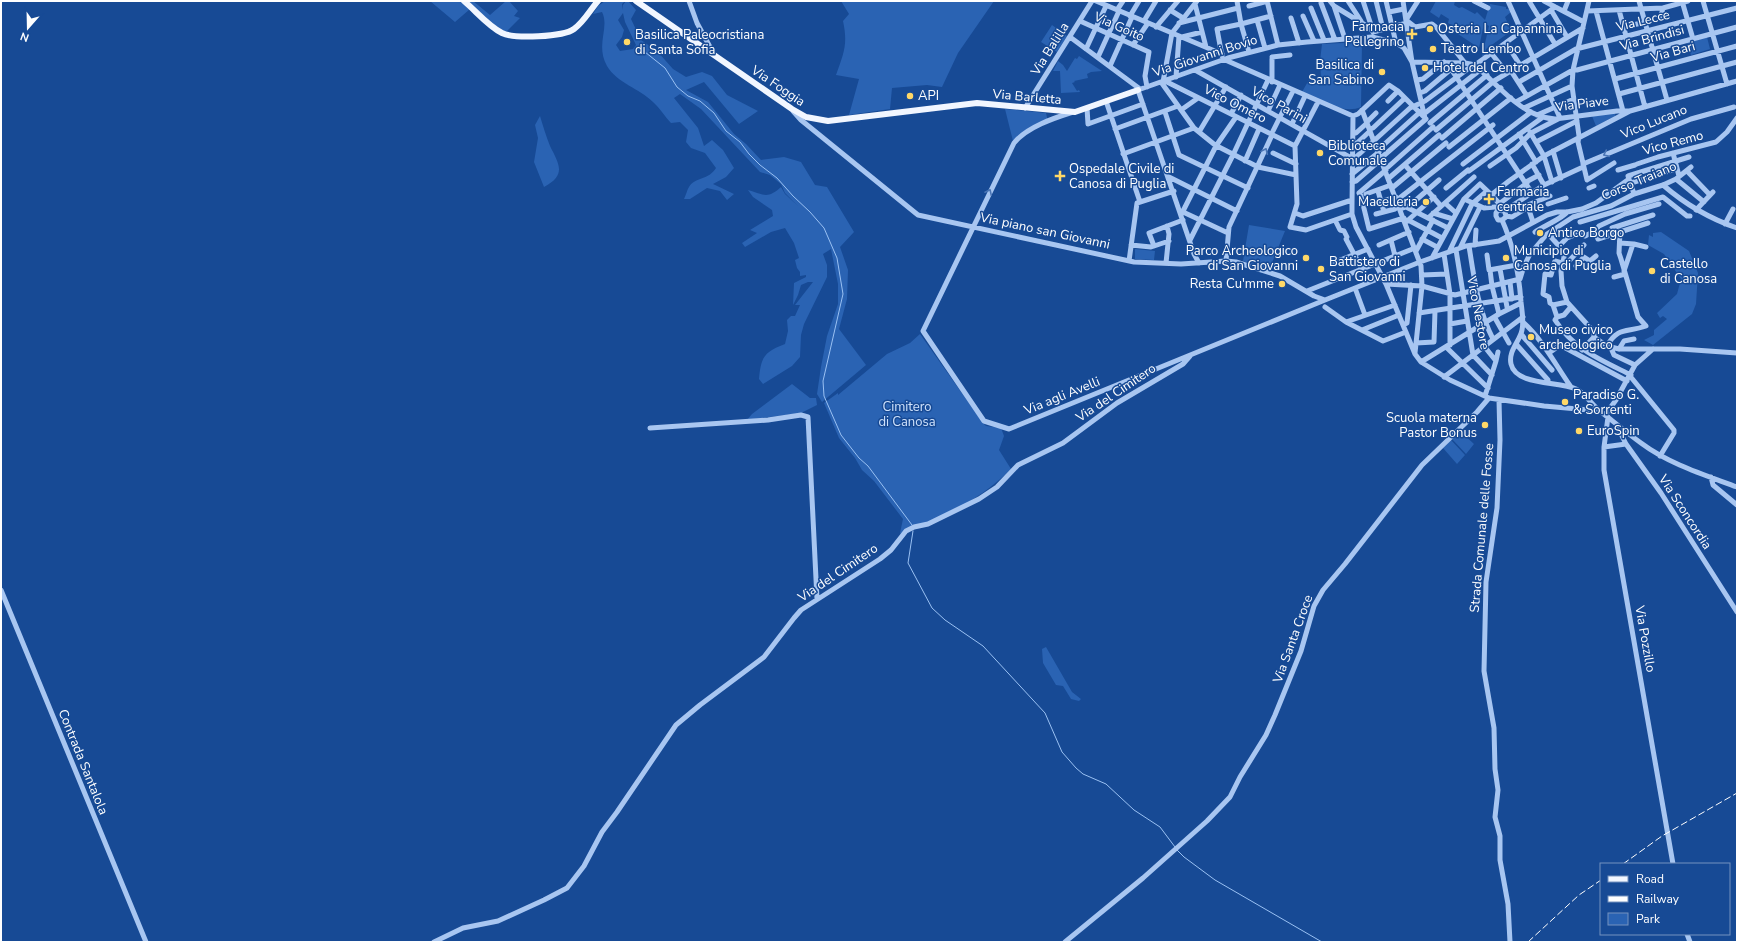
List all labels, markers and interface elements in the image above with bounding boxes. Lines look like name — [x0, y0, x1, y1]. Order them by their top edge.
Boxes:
street label: Via Lecce — [1613, 6, 1672, 37]
street label: Via Goito — [1090, 7, 1147, 46]
north arrow — [8, 8, 48, 48]
place label: Farmacia Pellegrino — [1345, 18, 1404, 51]
street label: Via Balilla — [1026, 19, 1073, 80]
place label: Osteria La Capannina — [1438, 20, 1563, 38]
street label: Via Brindisi — [1617, 21, 1686, 55]
marker: Osteria La Capannina — [1425, 24, 1435, 34]
place label: Basilica Paleocristiana di Santa Sofia — [635, 26, 764, 59]
text: N — [18, 28, 31, 45]
marker: Farmacia Pellegrino — [1407, 29, 1417, 39]
street label: Via Giovanni Bovio — [1149, 31, 1260, 82]
marker: Basilica Paleocristiana di Santa Sofia — [622, 37, 632, 47]
street label: Via Bari — [1648, 37, 1697, 67]
place label: Teatro Lembo — [1441, 40, 1521, 58]
marker: Teatro Lembo — [1428, 44, 1438, 54]
place label: Basilica di San Sabino — [1308, 56, 1374, 89]
place label: Hotel del Centro — [1433, 59, 1529, 77]
street label: Via Foggia — [747, 61, 809, 111]
marker: Hotel del Centro — [1420, 63, 1430, 73]
marker: Basilica di San Sabino — [1377, 67, 1387, 77]
street label: Vico Omero — [1200, 80, 1269, 128]
street label: Vico Parini — [1247, 82, 1310, 128]
street label: Via Barletta — [991, 85, 1062, 109]
place label: API — [918, 87, 939, 105]
marker: API — [905, 91, 915, 101]
street label: Via Piave — [1553, 92, 1610, 116]
street label: Vico Lucano — [1617, 101, 1690, 144]
street label: Vico Remo — [1640, 126, 1705, 160]
place label: Biblioteca Comunale — [1328, 137, 1387, 170]
one-way arrow — [1260, 147, 1268, 155]
marker: Biblioteca Comunale — [1315, 148, 1325, 158]
one-way arrow — [1603, 149, 1610, 157]
street label: Corso Traiano — [1599, 157, 1679, 205]
place label: Ospedale Civile di Canosa di Puglia — [1069, 160, 1174, 193]
marker: Ospedale Civile di Canosa di Puglia — [1054, 170, 1066, 182]
place label: Farmacia centrale — [1497, 183, 1549, 216]
one-way arrow — [984, 188, 992, 196]
place label: Macelleria — [1358, 193, 1418, 211]
marker: Farmacia centrale — [1484, 194, 1494, 204]
marker: Macelleria — [1421, 197, 1431, 207]
street label: Via piano san Giovanni — [977, 208, 1112, 254]
place label: Antico Borgo — [1548, 224, 1624, 242]
marker: Antico Borgo — [1535, 228, 1545, 238]
place label: Parco Archeologico di San Giovanni — [1186, 242, 1298, 275]
place label: Municipio di Canosa di Puglia — [1514, 242, 1611, 275]
marker: Parco Archeologico di San Giovanni — [1301, 253, 1311, 263]
place label: Battistero di San Giovanni — [1329, 253, 1405, 286]
marker: Municipio di Canosa di Puglia — [1501, 253, 1511, 263]
place label: Castello di Canosa — [1660, 255, 1717, 288]
marker: Battistero di San Giovanni — [1316, 264, 1326, 274]
marker: Castello di Canosa — [1647, 266, 1657, 276]
street label: Vico Nestore — [1462, 274, 1494, 351]
place label: Resta Cu'mme — [1190, 275, 1274, 293]
marker: Resta Cu'mme — [1277, 279, 1287, 289]
place label: Museo civico archeologico — [1539, 321, 1613, 354]
marker: Museo civico archeologico — [1526, 332, 1536, 342]
street label: Via del Cimitero — [1072, 360, 1160, 427]
street label: Via agli Avelli — [1020, 373, 1103, 420]
place label: Paradiso G. & Sorrenti — [1573, 386, 1639, 419]
marker: Paradiso G. & Sorrenti — [1560, 397, 1570, 407]
park label: Cimitero di Canosa — [878, 398, 936, 431]
place label: Scuola materna Pastor Bonus — [1386, 409, 1477, 442]
marker: Scuola materna Pastor Bonus — [1480, 420, 1490, 430]
place label: EuroSpin — [1587, 422, 1640, 440]
marker: EuroSpin — [1574, 426, 1584, 436]
street label: Strada Comunale delle Fosse — [1466, 442, 1498, 613]
street label: Via Sconcordia — [1654, 470, 1716, 553]
street label: Via del Cimitero — [794, 540, 882, 607]
street label: Via Santa Croce — [1268, 592, 1317, 687]
street label: Via Pozzillo — [1630, 603, 1660, 674]
street label: Contrada Santalola — [54, 707, 112, 817]
legend — [1600, 863, 1730, 935]
text: Road — [1636, 871, 1664, 887]
text: Railway — [1636, 891, 1680, 907]
text: Park — [1636, 911, 1661, 927]

